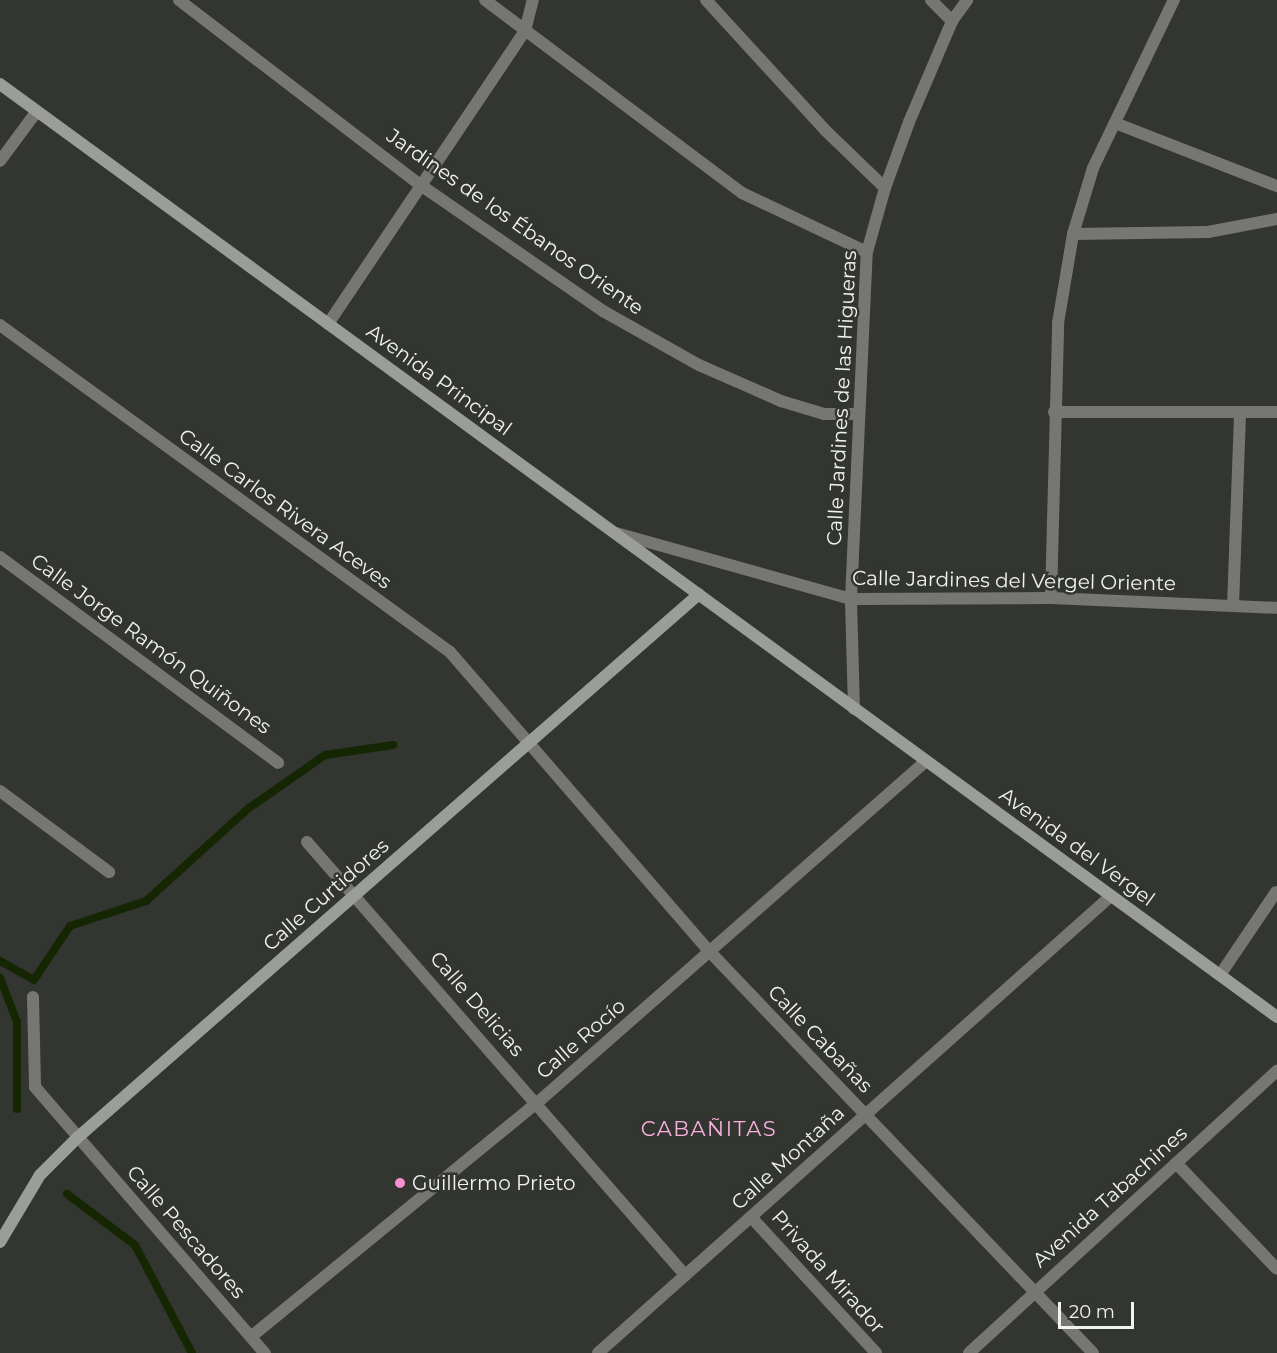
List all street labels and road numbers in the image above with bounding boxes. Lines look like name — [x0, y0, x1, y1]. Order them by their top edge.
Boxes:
street label: Jardines de los Ébanos Oriente — [382, 124, 648, 320]
street label: Calle Jardines de las Higueras — [822, 250, 862, 546]
street label: Avenida Principal — [362, 319, 516, 441]
street label: Calle Carlos Rivera Aceves — [174, 424, 396, 594]
street label: Calle Jorge Ramón Quiñones — [26, 549, 276, 739]
street label: Calle Jardines del Vergel Oriente — [852, 566, 1176, 596]
street label: Avenida del Vergel — [995, 783, 1159, 911]
street label: Calle Curtidores — [258, 834, 394, 956]
street label: Calle Delicias — [425, 947, 529, 1061]
street label: Calle Cabañas — [763, 980, 877, 1098]
street label: Calle Rocío — [532, 994, 630, 1084]
street label: Calle Montaña — [726, 1101, 850, 1215]
street label: Avenida Tabachines — [1028, 1121, 1192, 1273]
street label: Calle Pescadores — [122, 1161, 250, 1303]
street label: Privada Mirador — [766, 1205, 890, 1339]

